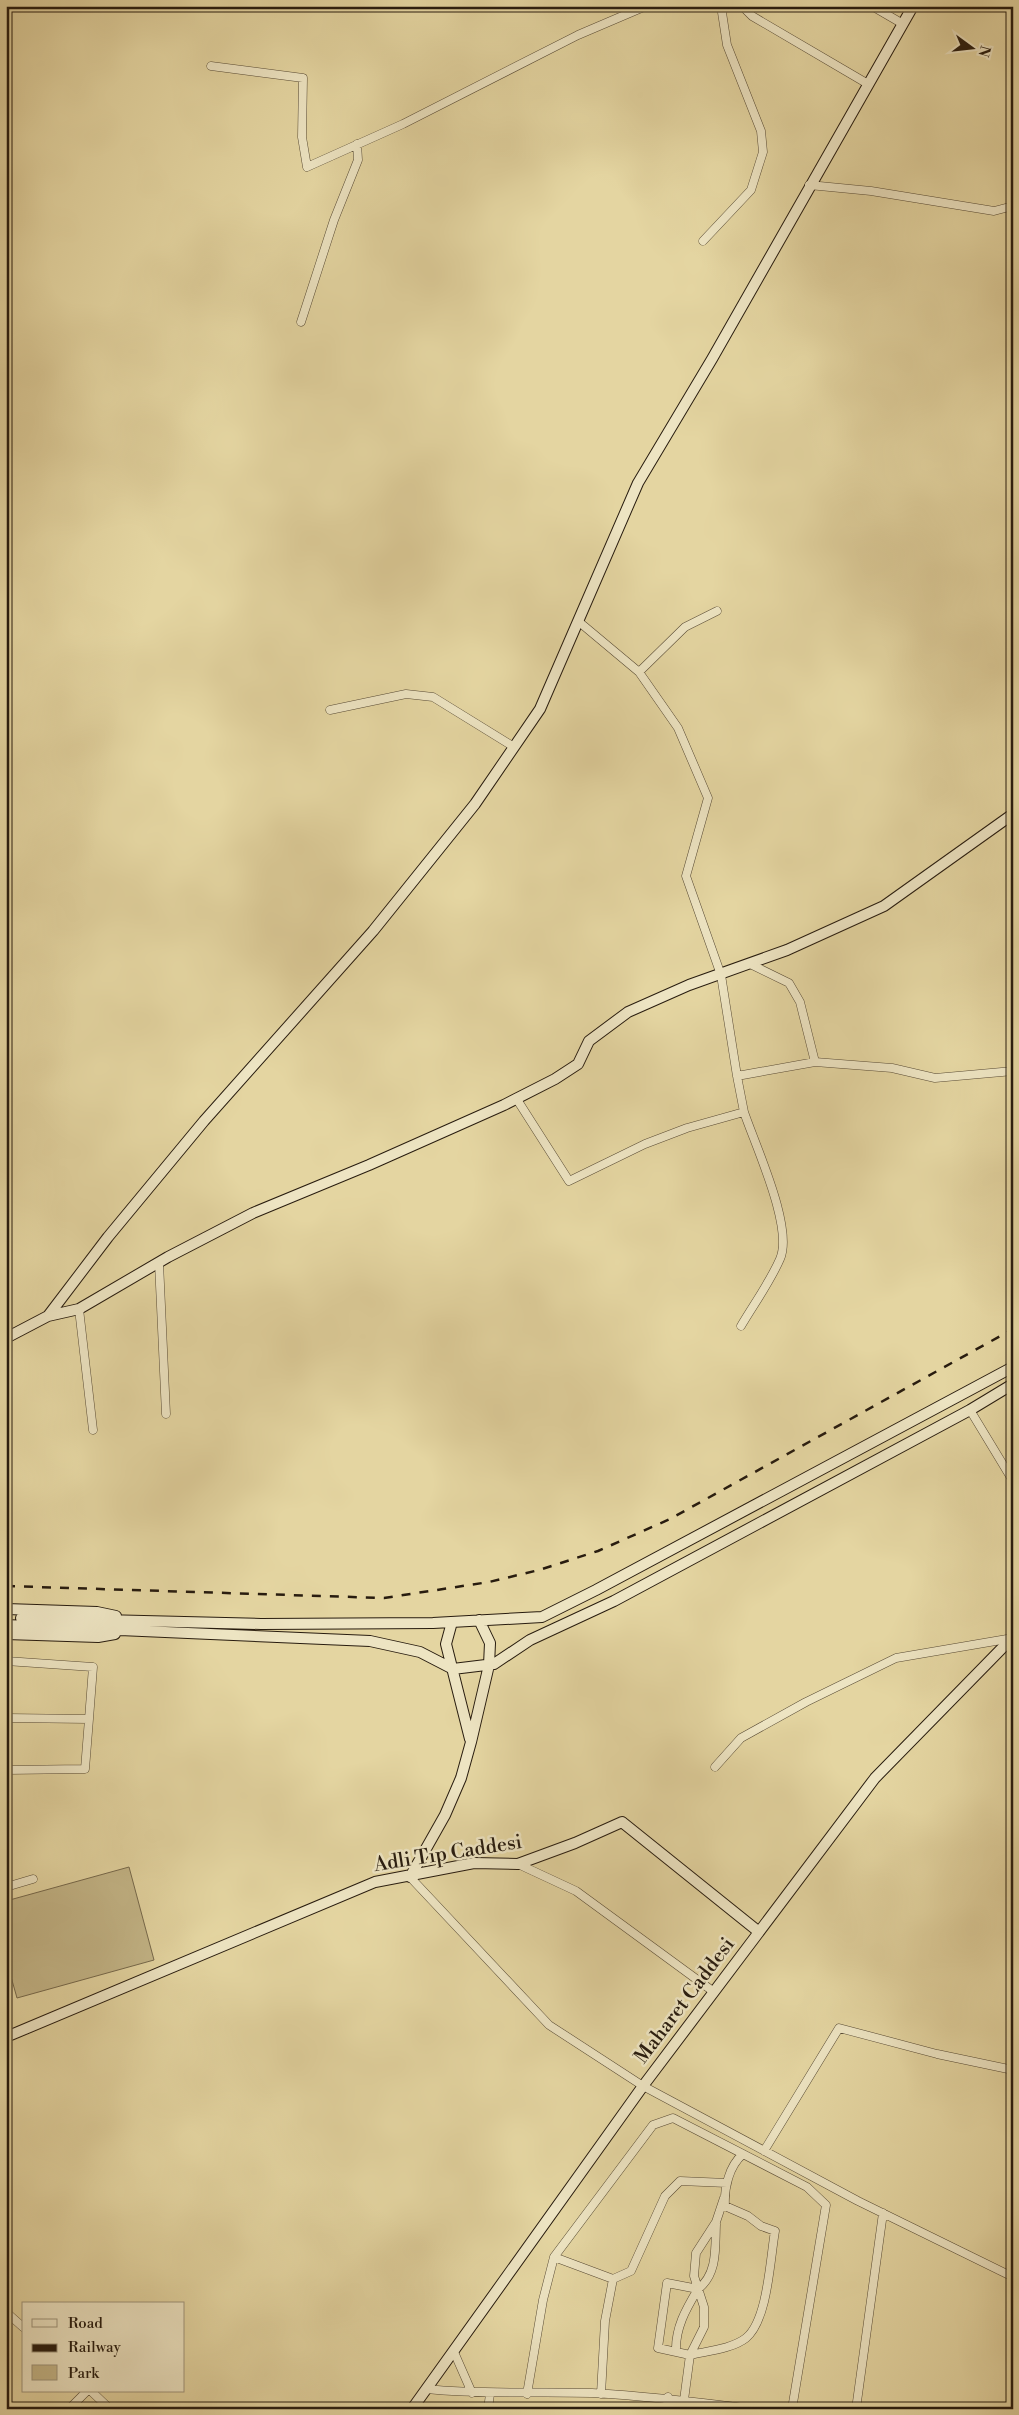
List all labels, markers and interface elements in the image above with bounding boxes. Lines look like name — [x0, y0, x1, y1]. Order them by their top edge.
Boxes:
north arrow — [946, 22, 996, 72]
text: N — [973, 43, 994, 59]
street label: Adli Tıp Caddesi — [371, 1830, 524, 1878]
street label: Maharet Caddesi — [629, 1933, 741, 2069]
legend — [22, 2302, 185, 2392]
text: Road — [68, 2314, 103, 2333]
text: Railway — [68, 2338, 122, 2357]
text: Park — [68, 2364, 100, 2383]

